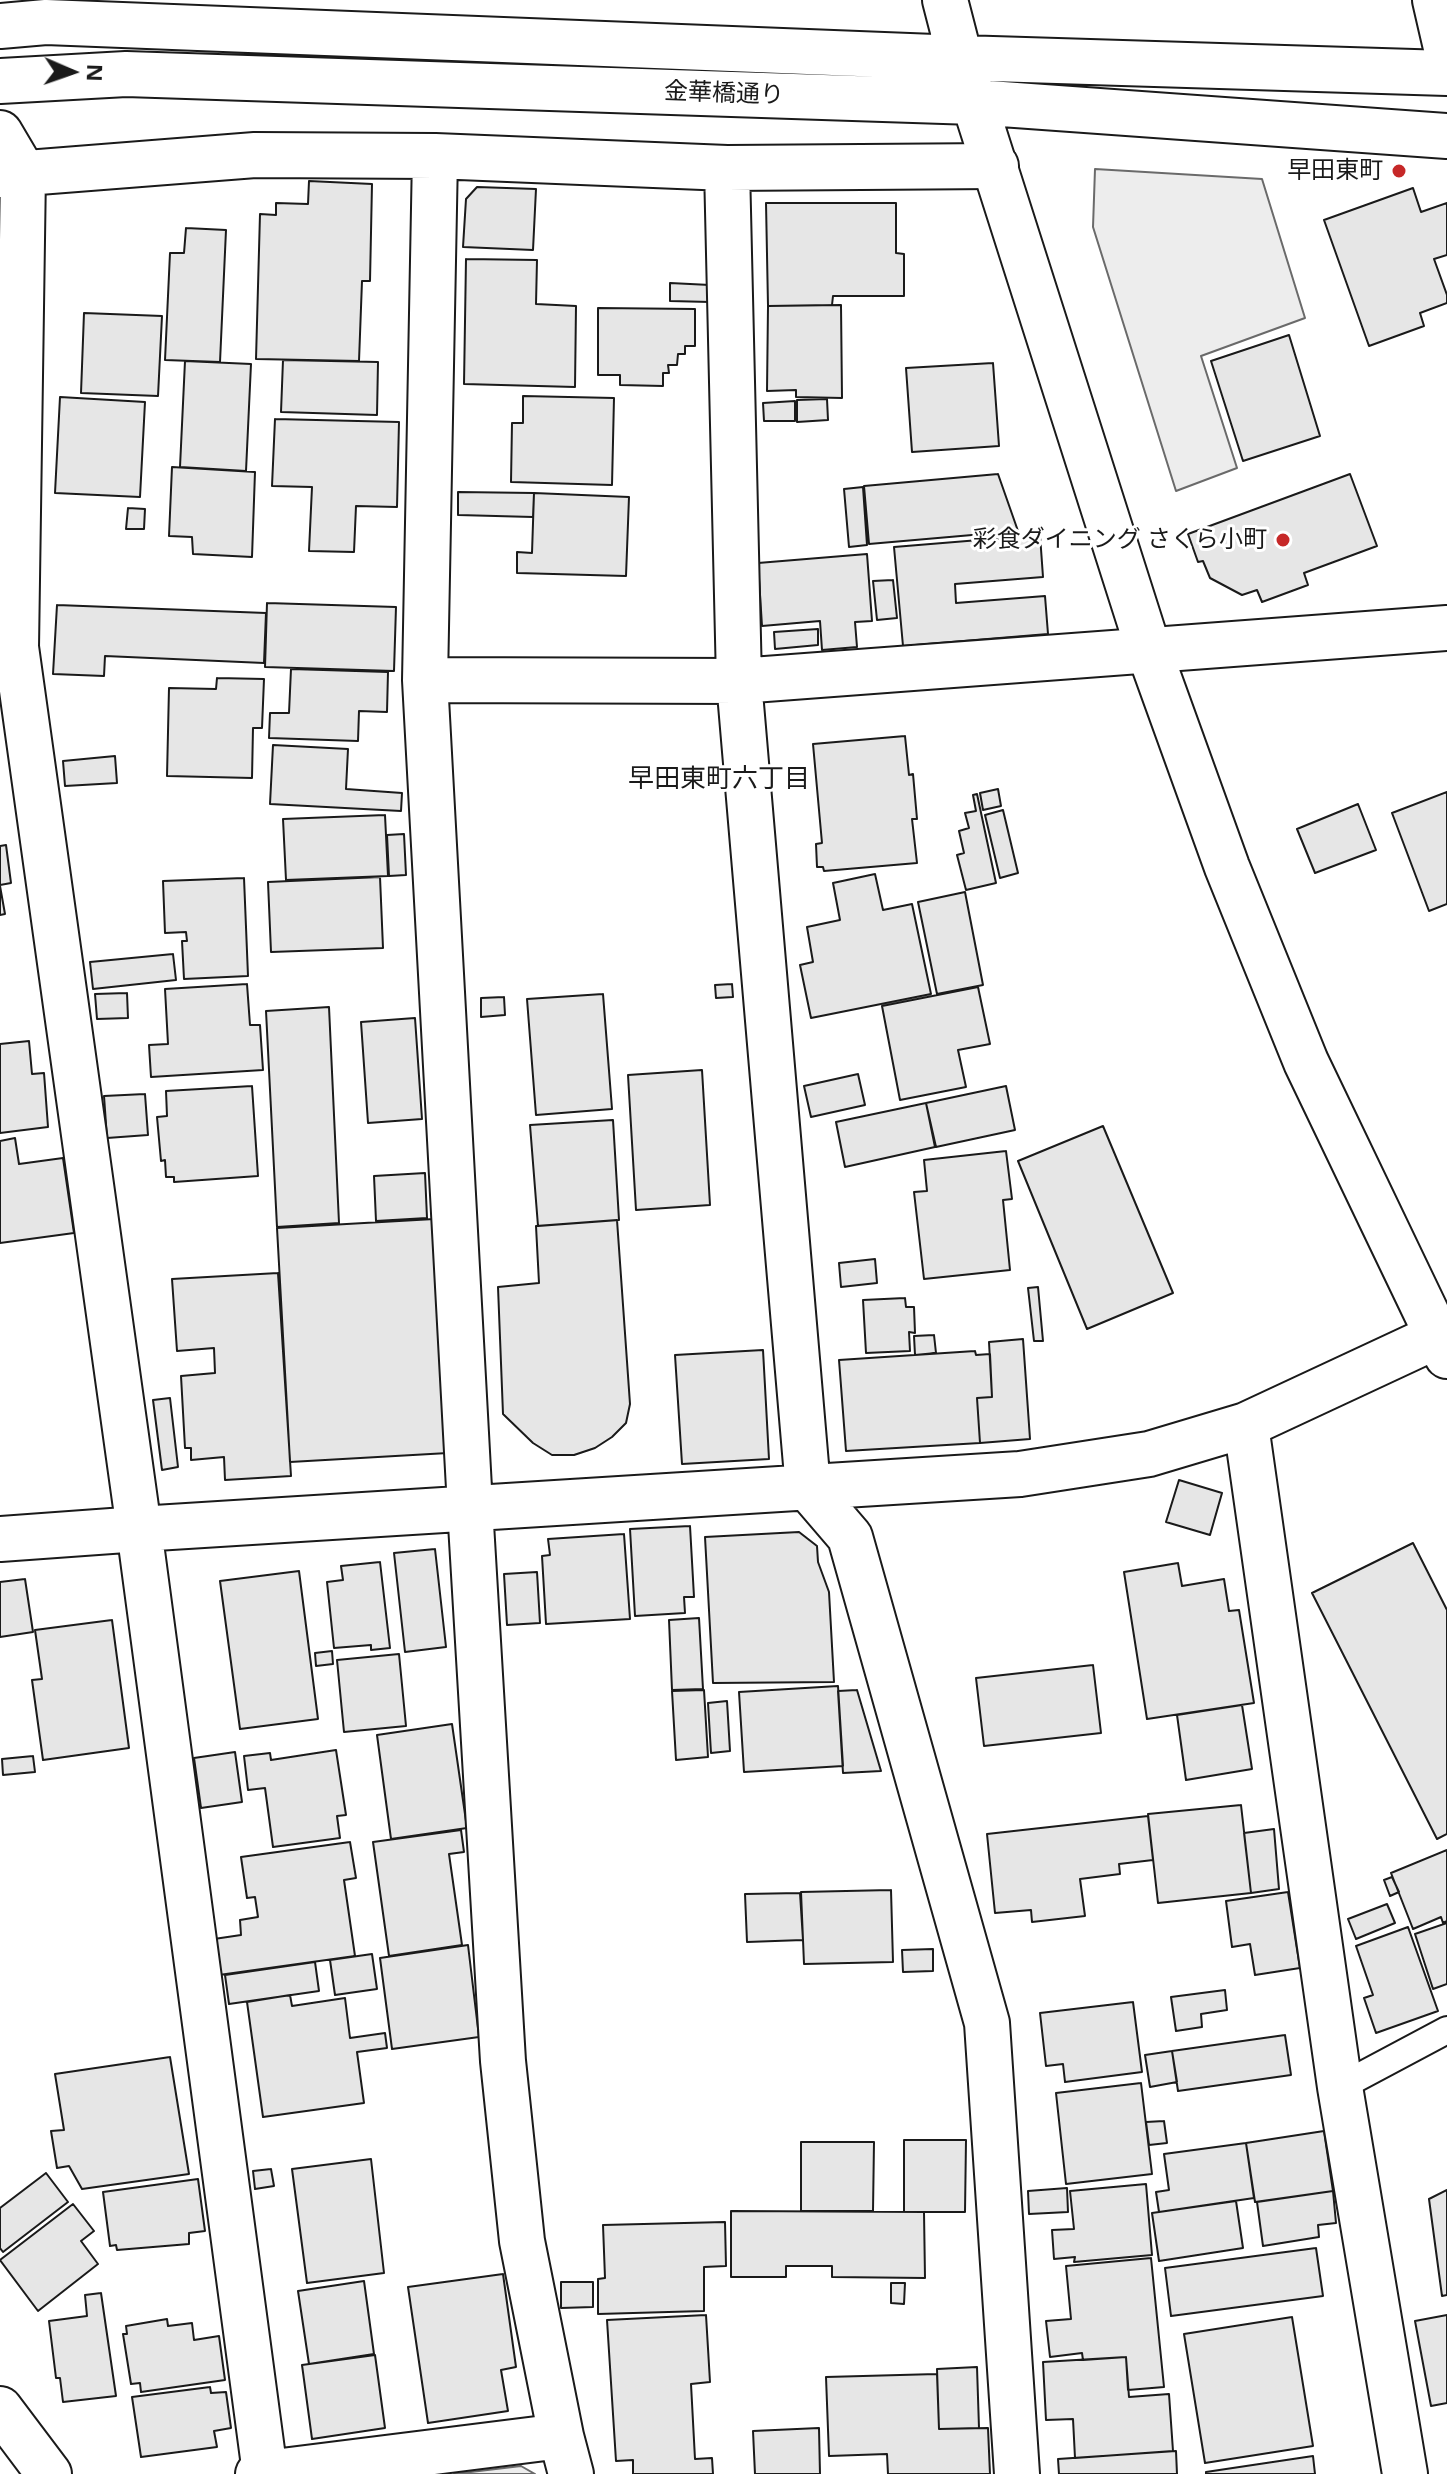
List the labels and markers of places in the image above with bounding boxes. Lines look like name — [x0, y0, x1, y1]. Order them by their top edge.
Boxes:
place label: 早田東町 — [1287, 157, 1383, 185]
marker: 早田東町 — [1390, 162, 1408, 180]
place label: 彩食ダイニング さくら小町 — [973, 526, 1267, 554]
marker: 彩食ダイニング さくら小町 — [1274, 531, 1292, 549]

